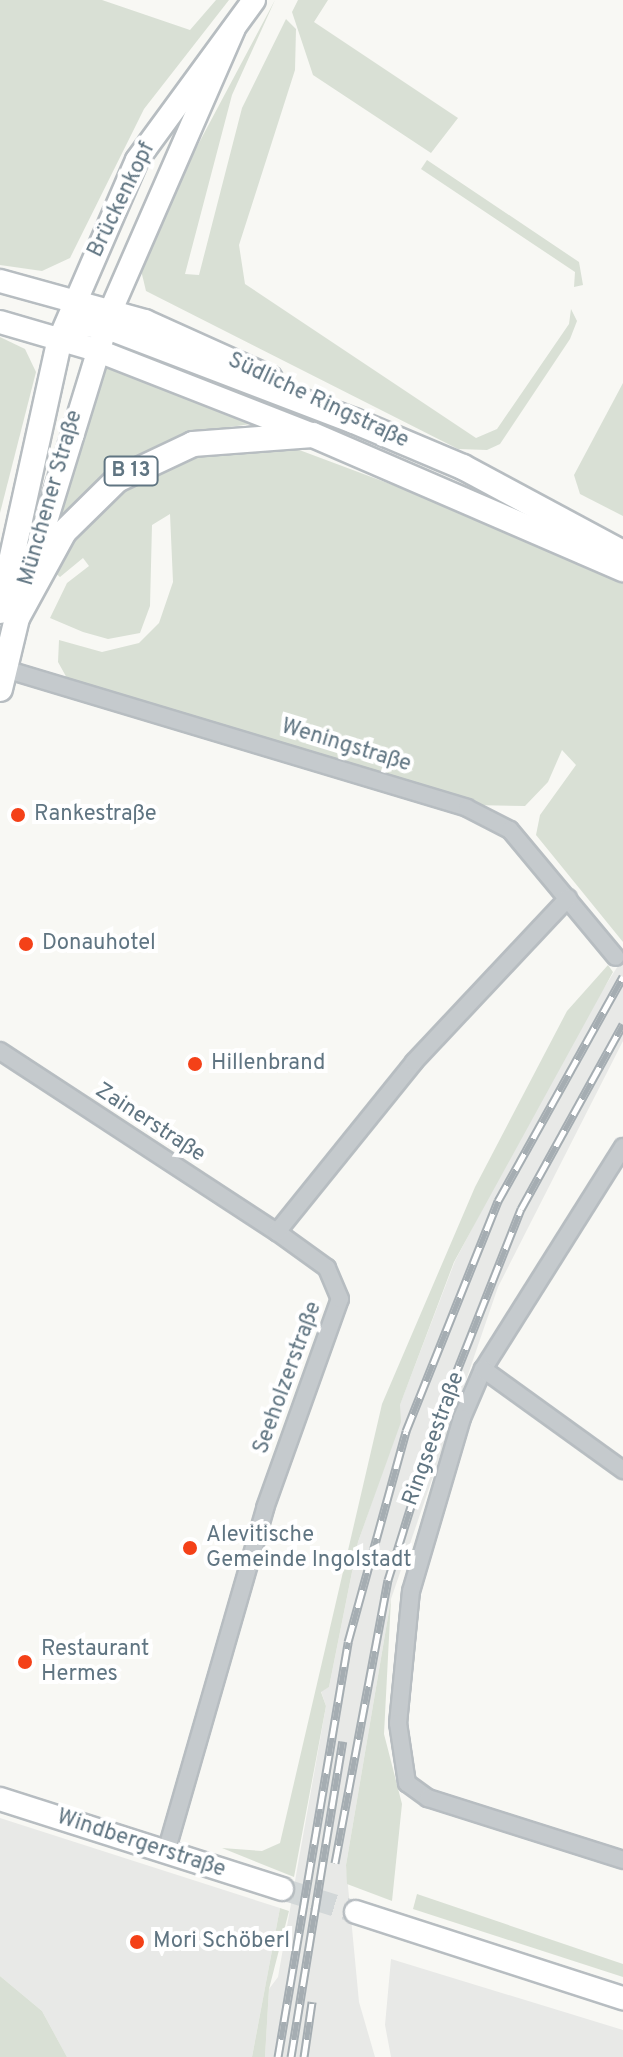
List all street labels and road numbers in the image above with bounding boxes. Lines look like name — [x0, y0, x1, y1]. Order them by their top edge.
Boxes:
street label: Brückenkopf — [83, 138, 161, 262]
street label: Südliche Ringstraße — [223, 348, 413, 454]
street label: Münchener Straße — [13, 407, 89, 589]
road number: B 13 — [103, 455, 159, 487]
street label: Weningstraße — [278, 714, 414, 778]
street label: Zainerstraße — [90, 1078, 210, 1168]
street label: Seeholzerstraße — [248, 1298, 328, 1458]
street label: Ringseestraße — [398, 1368, 470, 1510]
street label: Windbergerstraße — [53, 1804, 229, 1884]

